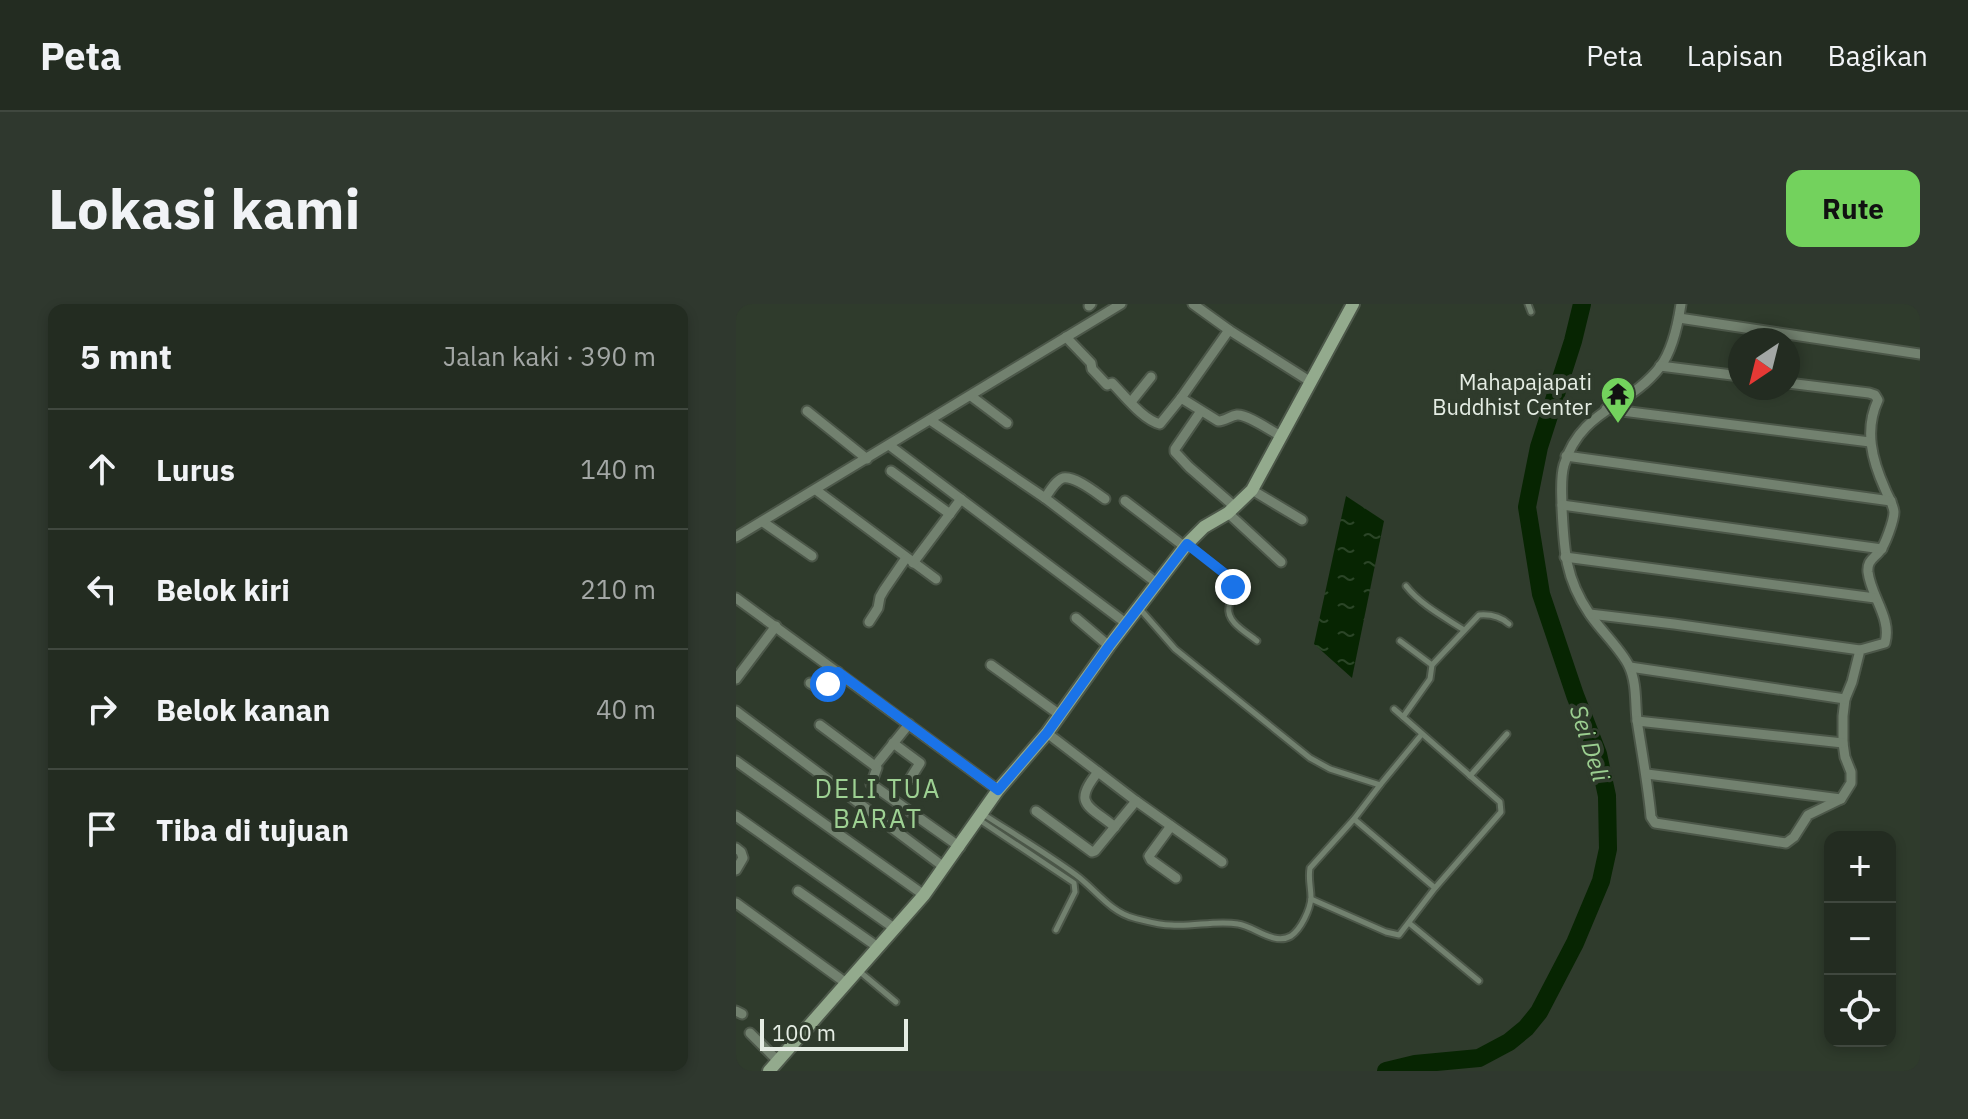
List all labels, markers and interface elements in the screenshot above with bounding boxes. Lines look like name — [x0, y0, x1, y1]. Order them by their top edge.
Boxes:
text: Peta — [40, 31, 122, 80]
text: Peta — [1586, 37, 1643, 74]
text: Lapisan — [1687, 37, 1784, 74]
text: Bagikan — [1828, 37, 1928, 74]
button: Rute — [1786, 170, 1920, 247]
text: Lokasi kami — [48, 172, 361, 244]
north arrow — [1728, 328, 1800, 400]
text: 5 mnt — [80, 334, 172, 378]
text: Jalan kaki · 390 m — [443, 339, 656, 373]
place label: Mahapajapati Buddhist Center — [1432, 367, 1592, 421]
temple icon: Mahapajapati Buddhist Center — [1599, 375, 1637, 425]
icon: ahead — [80, 447, 124, 491]
text: Lurus — [156, 450, 235, 489]
text: 140 m — [580, 452, 656, 486]
icon: left — [80, 567, 124, 611]
route end — [1215, 569, 1251, 605]
text: Belok kiri — [156, 570, 290, 609]
text: 210 m — [580, 572, 656, 606]
route start — [810, 666, 846, 702]
icon: right — [80, 687, 124, 731]
text: Belok kanan — [156, 690, 330, 729]
text: 40 m — [596, 692, 656, 726]
water label: Sei Deli — [1563, 701, 1618, 786]
district label: DELI TUA BARAT — [815, 771, 942, 835]
icon: arrive — [80, 807, 124, 851]
text: Tiba di tujuan — [156, 810, 349, 849]
map controls — [1824, 831, 1896, 1047]
button: + — [1824, 831, 1896, 903]
button: − — [1824, 903, 1896, 975]
button: locate — [1824, 975, 1896, 1047]
scale bar — [760, 1015, 908, 1051]
text: 100 m — [772, 1018, 836, 1047]

